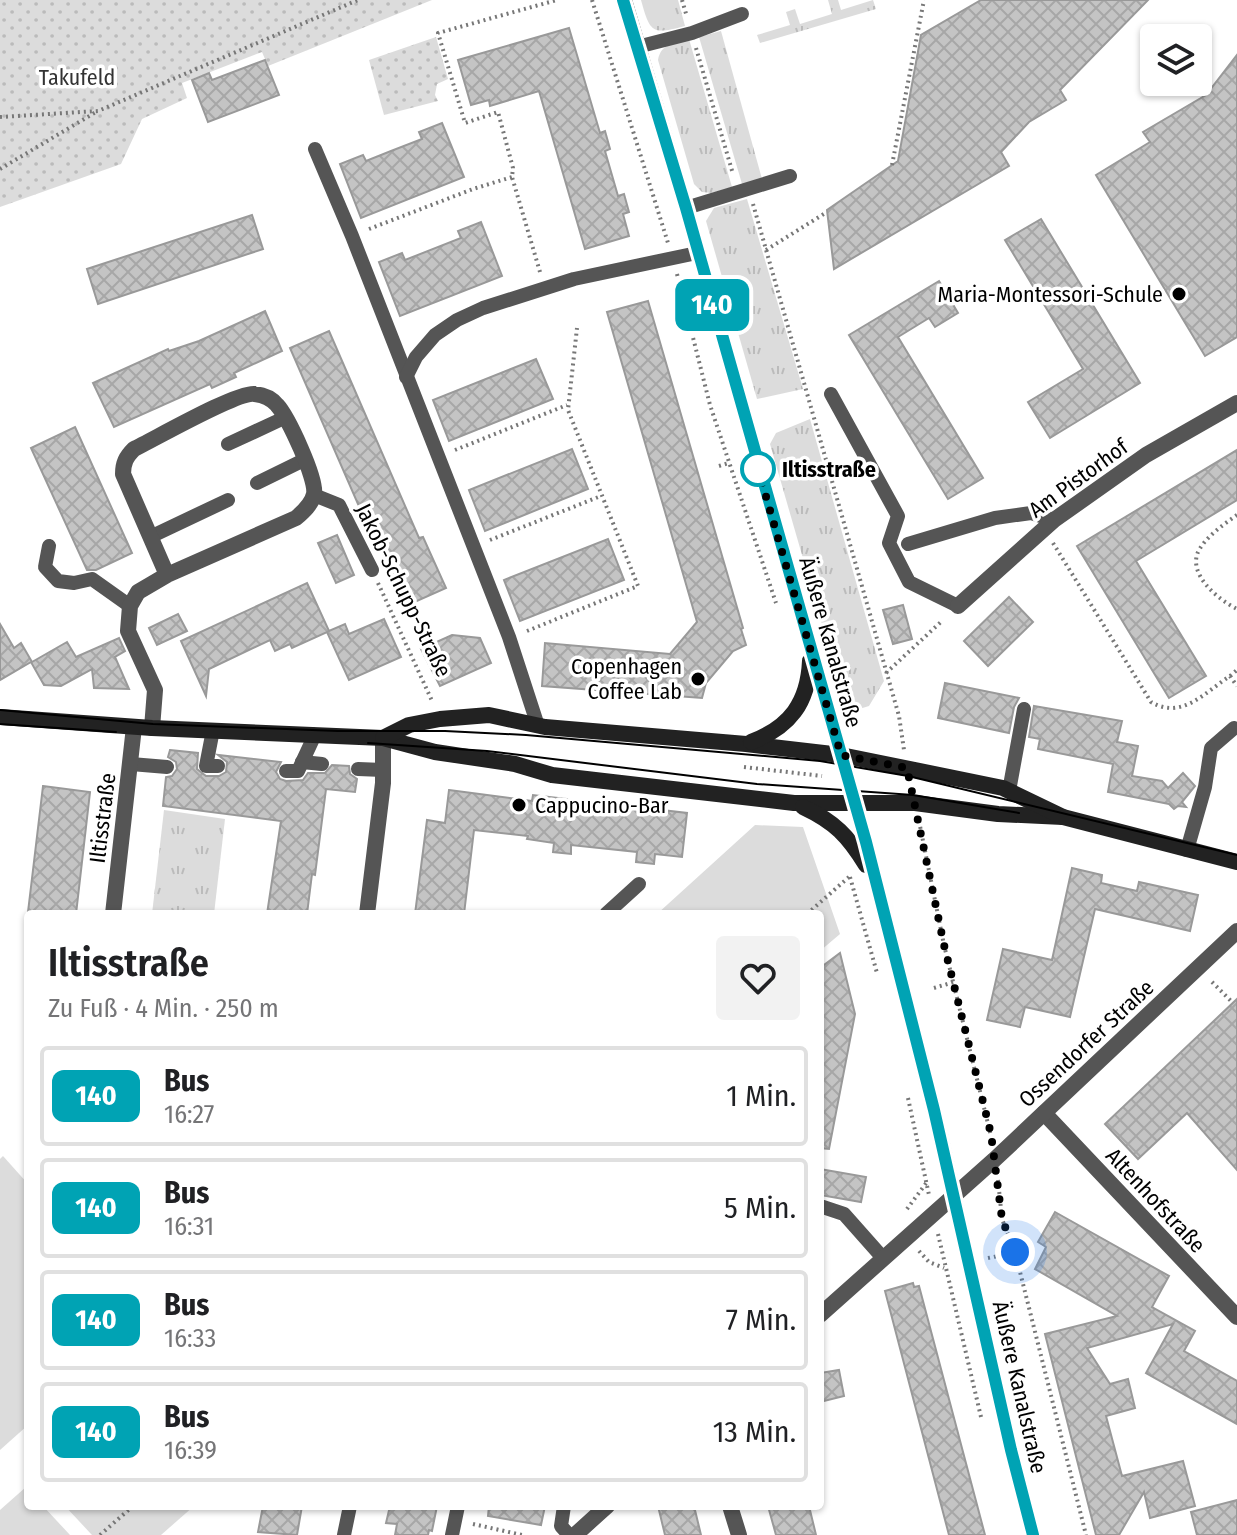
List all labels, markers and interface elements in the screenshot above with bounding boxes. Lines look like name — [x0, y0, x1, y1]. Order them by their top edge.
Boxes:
map controls — [1140, 24, 1212, 96]
button: layers — [1140, 24, 1212, 96]
park label: Takufeld — [39, 64, 115, 91]
line badge: 140 — [666, 279, 758, 331]
place label: Maria-Montessori-Schule — [938, 281, 1163, 308]
marker: Maria-Montessori-Schule — [1170, 285, 1188, 303]
text: 140 — [691, 288, 733, 321]
street label: Am Pistorhof — [1023, 433, 1134, 523]
marker: Iltisstraße — [741, 452, 775, 486]
place label: Iltisstraße — [782, 456, 876, 483]
street label: Jakob-Schupp-Straße — [350, 499, 457, 682]
street label: Äußere Kanalstraße — [793, 554, 868, 730]
place label: Copenhagen Coffee Lab — [571, 653, 682, 705]
marker: Copenhagen Coffee Lab — [689, 670, 707, 688]
street label: Iltisstraße — [84, 772, 121, 865]
place label: Cappucino-Bar — [535, 792, 669, 819]
marker: Cappucino-Bar — [510, 796, 528, 814]
button: heart — [716, 936, 800, 1020]
text: Iltisstraße — [48, 940, 209, 986]
street label: Ossendorfer Straße — [1013, 974, 1159, 1113]
text: Zu Fuß · 4 Min. · 250 m — [48, 993, 279, 1024]
text: Bus — [164, 1063, 209, 1099]
text: 1 Min. — [726, 1078, 796, 1114]
text: 140 — [75, 1079, 117, 1112]
text: 16:27 — [164, 1099, 214, 1130]
street label: Altenhofstraße — [1100, 1142, 1211, 1258]
text: Bus — [164, 1175, 209, 1211]
text: 5 Min. — [724, 1190, 796, 1226]
text: 140 — [75, 1191, 117, 1224]
text: 16:31 — [164, 1211, 214, 1242]
your location — [995, 1232, 1035, 1272]
text: Bus — [164, 1287, 209, 1323]
street label: Äußere Kanalstraße — [987, 1298, 1052, 1476]
text: 7 Min. — [726, 1302, 796, 1338]
text: 140 — [75, 1303, 117, 1336]
text: 16:33 — [164, 1323, 216, 1354]
text: Bus — [164, 1399, 209, 1435]
text: 13 Min. — [713, 1414, 796, 1450]
text: 140 — [75, 1415, 117, 1448]
text: 16:39 — [164, 1435, 217, 1466]

